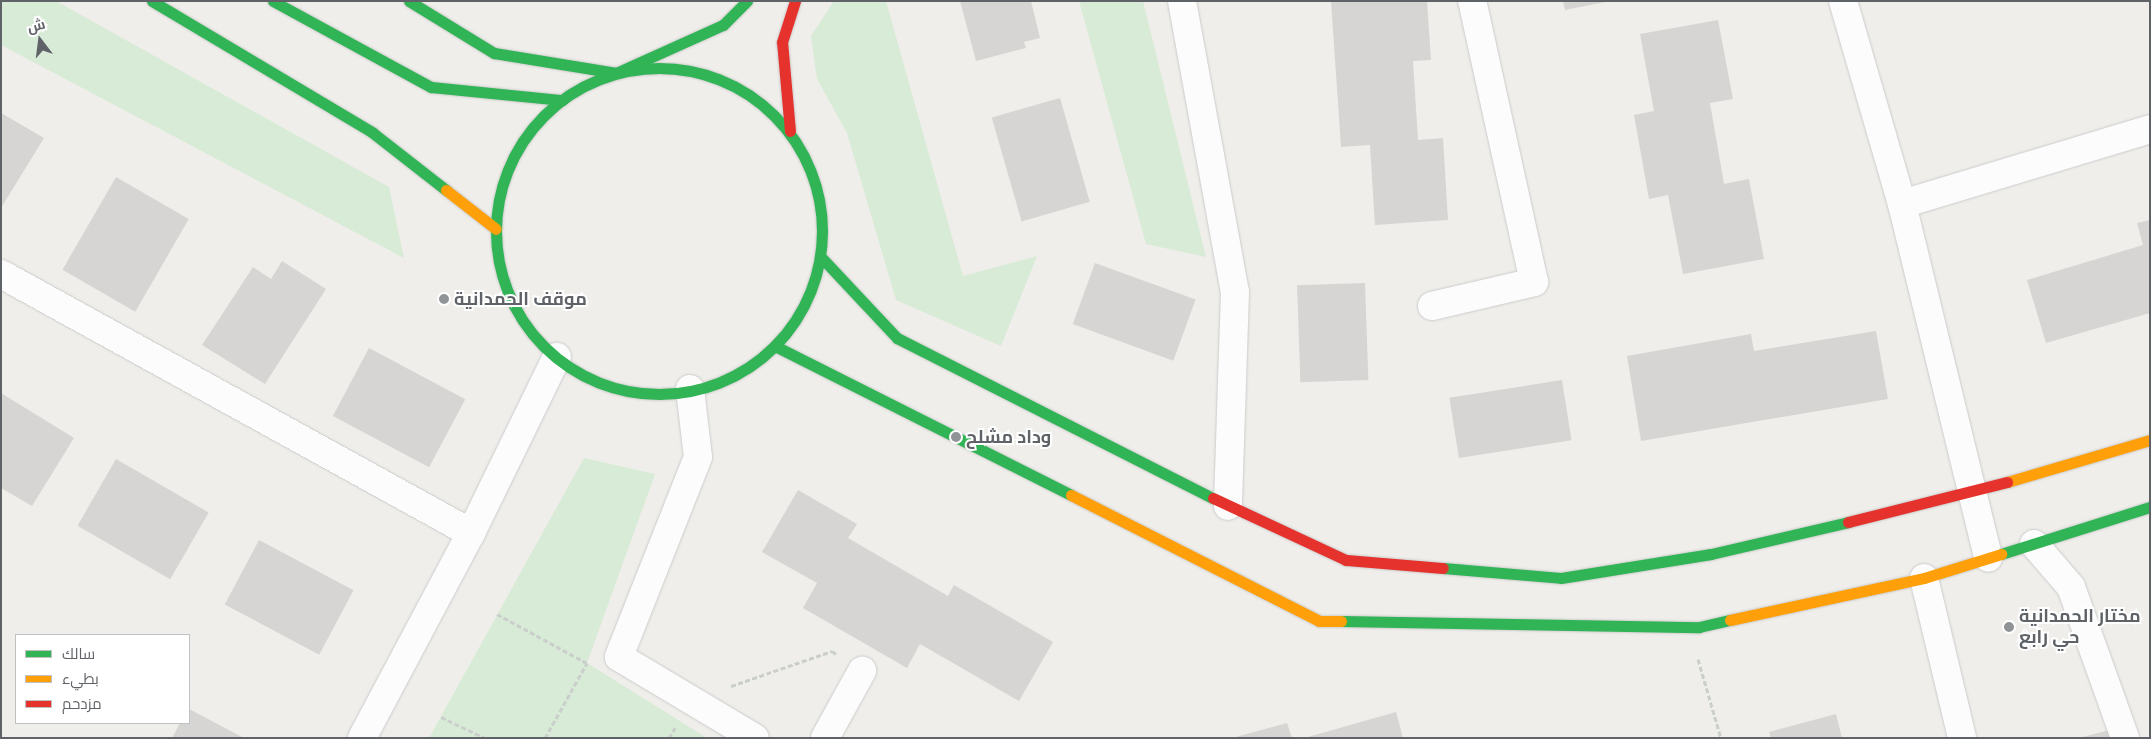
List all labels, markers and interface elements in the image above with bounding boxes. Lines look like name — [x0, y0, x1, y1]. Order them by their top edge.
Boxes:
text: ش — [25, 14, 47, 36]
north arrow — [15, 15, 65, 65]
place label: موقف الحمدانية — [454, 288, 587, 310]
marker: موقف الحمدانية — [438, 293, 450, 305]
place label: وداد مشلح — [966, 426, 1051, 448]
marker: وداد مشلح — [950, 431, 962, 443]
place label: مختار الحمدانية حي رابع — [2019, 606, 2141, 649]
marker: مختار الحمدانية حي رابع — [2003, 621, 2015, 633]
legend — [15, 634, 190, 724]
text: سالك — [62, 644, 95, 663]
text: بطيء — [62, 669, 99, 688]
text: مزدحم — [62, 694, 102, 713]

